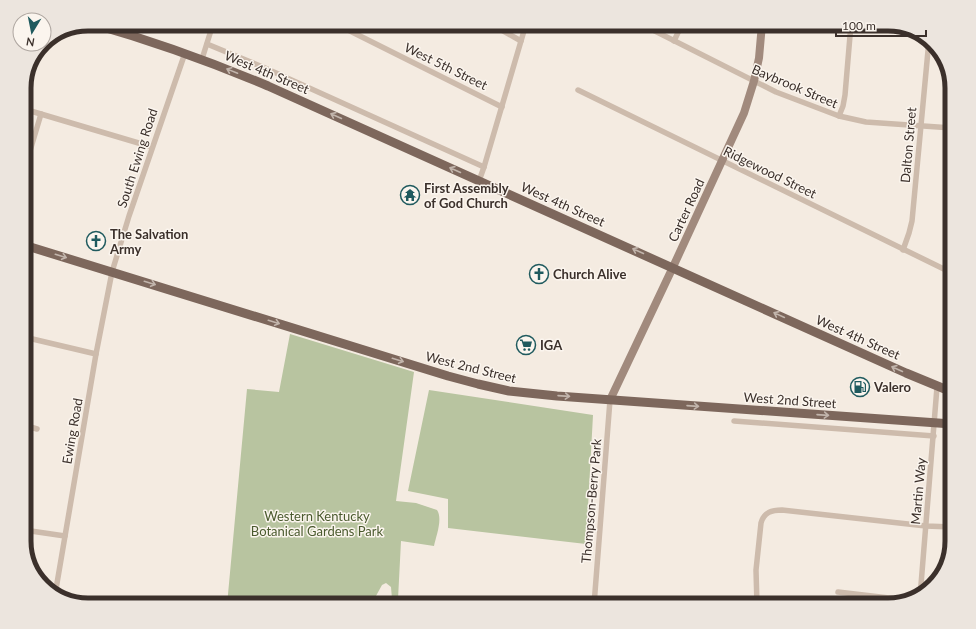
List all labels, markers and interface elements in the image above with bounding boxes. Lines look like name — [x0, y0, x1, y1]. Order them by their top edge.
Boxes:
north arrow — [12, 12, 52, 52]
scale bar — [836, 12, 926, 38]
text: 100 m — [842, 18, 876, 33]
text: N — [25, 35, 35, 49]
street label: West 5th Street — [402, 39, 490, 93]
street label: West 4th Street — [222, 47, 312, 97]
street label: Baybrook Street — [750, 61, 841, 111]
one-way arrow — [227, 66, 239, 74]
street label: South Ewing Road — [113, 106, 161, 210]
street label: Dalton Street — [897, 106, 919, 184]
one-way arrow — [331, 112, 343, 120]
street label: Ridgewood Street — [721, 143, 819, 202]
one-way arrow — [449, 166, 461, 173]
street label: Carter Road — [664, 176, 708, 244]
street label: West 4th Street — [519, 178, 608, 230]
place label: First Assembly of God Church — [424, 180, 509, 211]
temple icon: First Assembly of God Church — [399, 184, 421, 206]
place label: The Salvation Army — [109, 226, 188, 257]
church icon: The Salvation Army — [85, 230, 107, 252]
one-way arrow — [632, 247, 644, 255]
one-way arrow — [55, 253, 68, 260]
church icon: Church Alive — [528, 263, 550, 285]
place label: Church Alive — [553, 266, 626, 282]
one-way arrow — [143, 280, 156, 287]
one-way arrow — [773, 311, 785, 318]
street label: West 4th Street — [814, 311, 903, 363]
one-way arrow — [267, 319, 280, 326]
supermarket icon: IGA — [515, 334, 537, 356]
place label: IGA — [540, 337, 563, 353]
street label: West 2nd Street — [424, 348, 518, 386]
one-way arrow — [391, 357, 403, 365]
one-way arrow — [891, 365, 903, 372]
fuel station icon: Valero — [849, 376, 871, 398]
place label: Valero — [873, 379, 911, 395]
street label: West 2nd Street — [743, 389, 837, 411]
one-way arrow — [557, 393, 570, 400]
street label: Ewing Road — [58, 397, 86, 465]
one-way arrow — [686, 402, 699, 409]
one-way arrow — [816, 412, 829, 419]
street label: Thompson-Berry Park — [578, 438, 604, 564]
street label: Martin Way — [907, 457, 929, 525]
park label: Western Kentucky Botanical Gardens Park — [251, 508, 384, 539]

